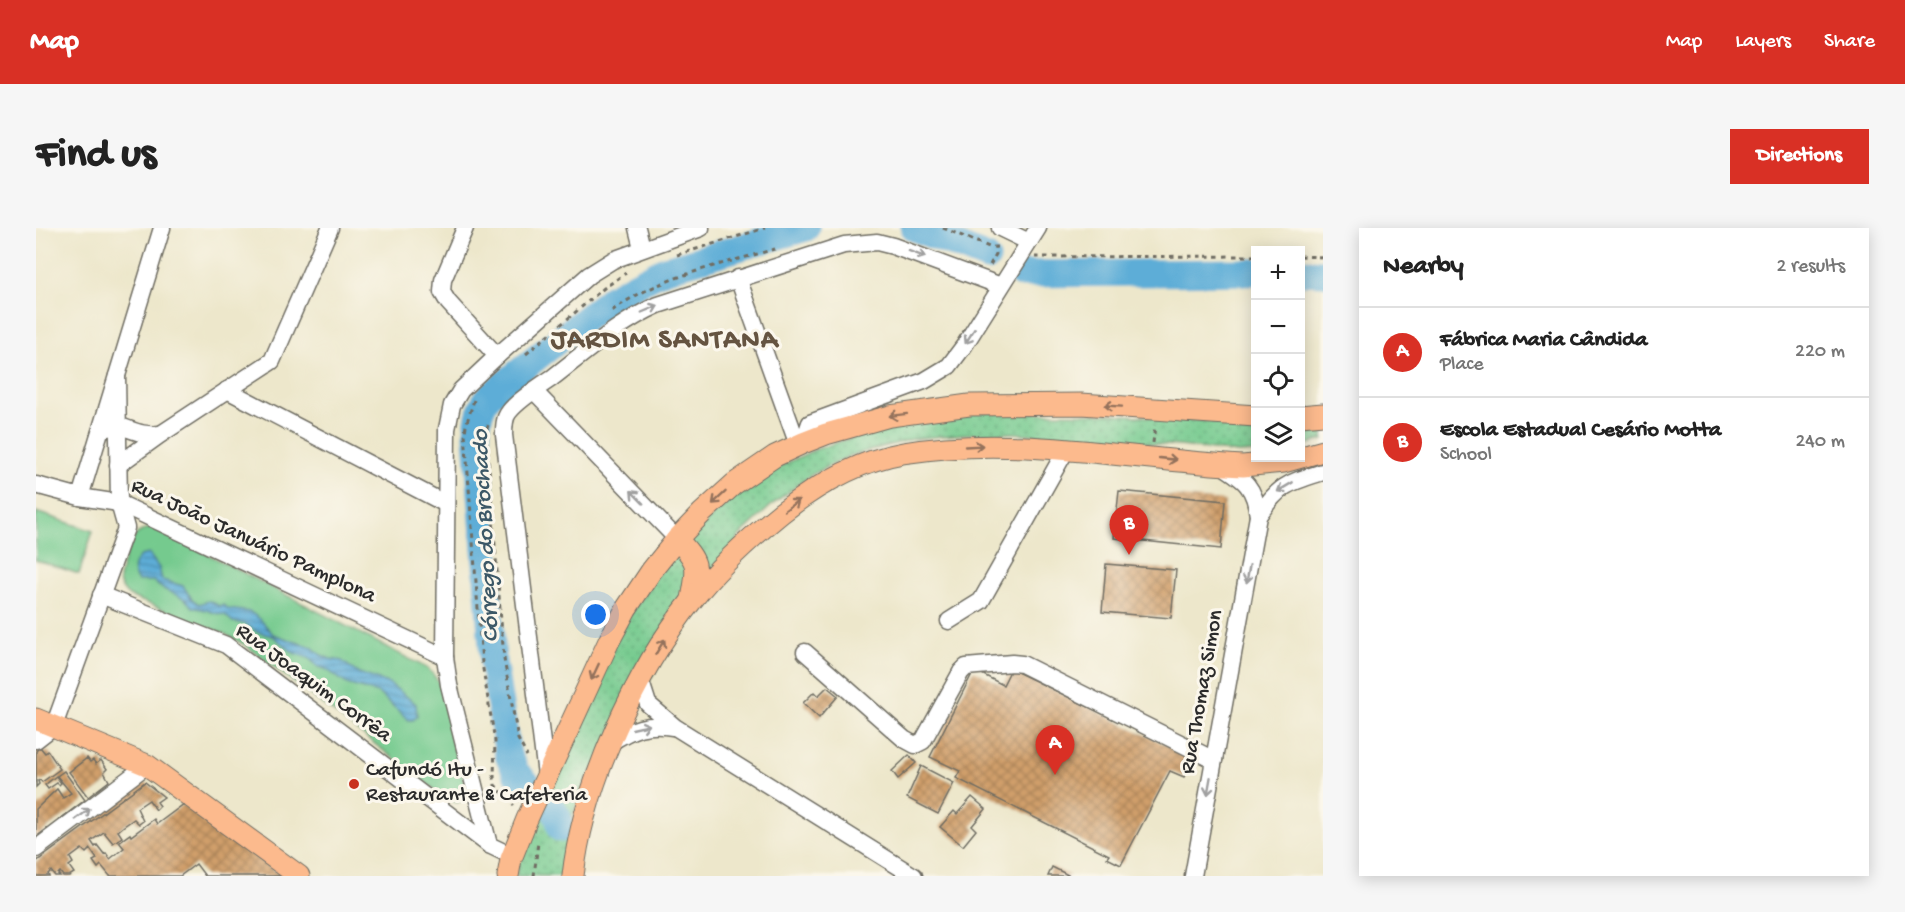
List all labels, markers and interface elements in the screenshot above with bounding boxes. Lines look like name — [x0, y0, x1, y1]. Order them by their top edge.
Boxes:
text: Map — [30, 26, 79, 59]
text: Map — [1666, 30, 1702, 55]
text: Layers — [1735, 30, 1791, 55]
text: Share — [1824, 30, 1875, 55]
button: Directions — [1730, 129, 1869, 184]
text: Find us — [36, 132, 156, 181]
map controls — [1251, 246, 1305, 462]
button: + — [1251, 246, 1305, 300]
one-way arrow — [907, 250, 925, 261]
text: Nearby — [1383, 252, 1464, 283]
text: 2 results — [1776, 256, 1845, 279]
button: − — [1251, 300, 1305, 354]
one-way arrow — [640, 303, 659, 314]
district label: JARDIM SANTANA — [550, 325, 780, 358]
one-way arrow — [964, 327, 976, 344]
text: Fábrica Maria Cândida — [1440, 328, 1647, 354]
text: A — [1397, 341, 1408, 364]
text: 220 m — [1795, 341, 1845, 364]
button: locate — [1251, 354, 1305, 408]
text: Place — [1440, 354, 1484, 377]
one-way arrow — [1104, 400, 1124, 411]
button: layers — [1251, 408, 1305, 462]
one-way arrow — [889, 410, 908, 421]
text: Escola Estadual Cesário Motta — [1440, 418, 1721, 444]
water label: Córrego do Brochado — [467, 427, 507, 643]
text: B — [1397, 431, 1408, 454]
text: 240 m — [1795, 431, 1845, 454]
one-way arrow — [963, 440, 983, 451]
text: School — [1440, 444, 1492, 467]
one-way arrow — [1158, 454, 1178, 465]
street label: Rua João Januário Pamplona — [127, 474, 380, 611]
one-way arrow — [1277, 481, 1294, 493]
one-way arrow — [629, 489, 644, 504]
one-way arrow — [712, 490, 727, 504]
one-way arrow — [784, 499, 800, 511]
pin: B — [1110, 506, 1148, 555]
one-way arrow — [1242, 563, 1253, 583]
your location — [581, 600, 610, 629]
street label: Rua Thomaz Simon — [1176, 607, 1230, 776]
street label: Rua Joaquim Corrêa — [230, 619, 397, 750]
one-way arrow — [654, 639, 666, 656]
one-way arrow — [588, 662, 600, 680]
one-way arrow — [631, 721, 650, 733]
pin: A — [1036, 726, 1074, 775]
place label: Cafundó Itu - Restaurante & Cafeteria — [366, 758, 588, 809]
one-way arrow — [1203, 776, 1214, 795]
marker: Cafundó Itu - Restaurante & Cafeteria — [347, 777, 361, 791]
one-way arrow — [74, 807, 90, 820]

